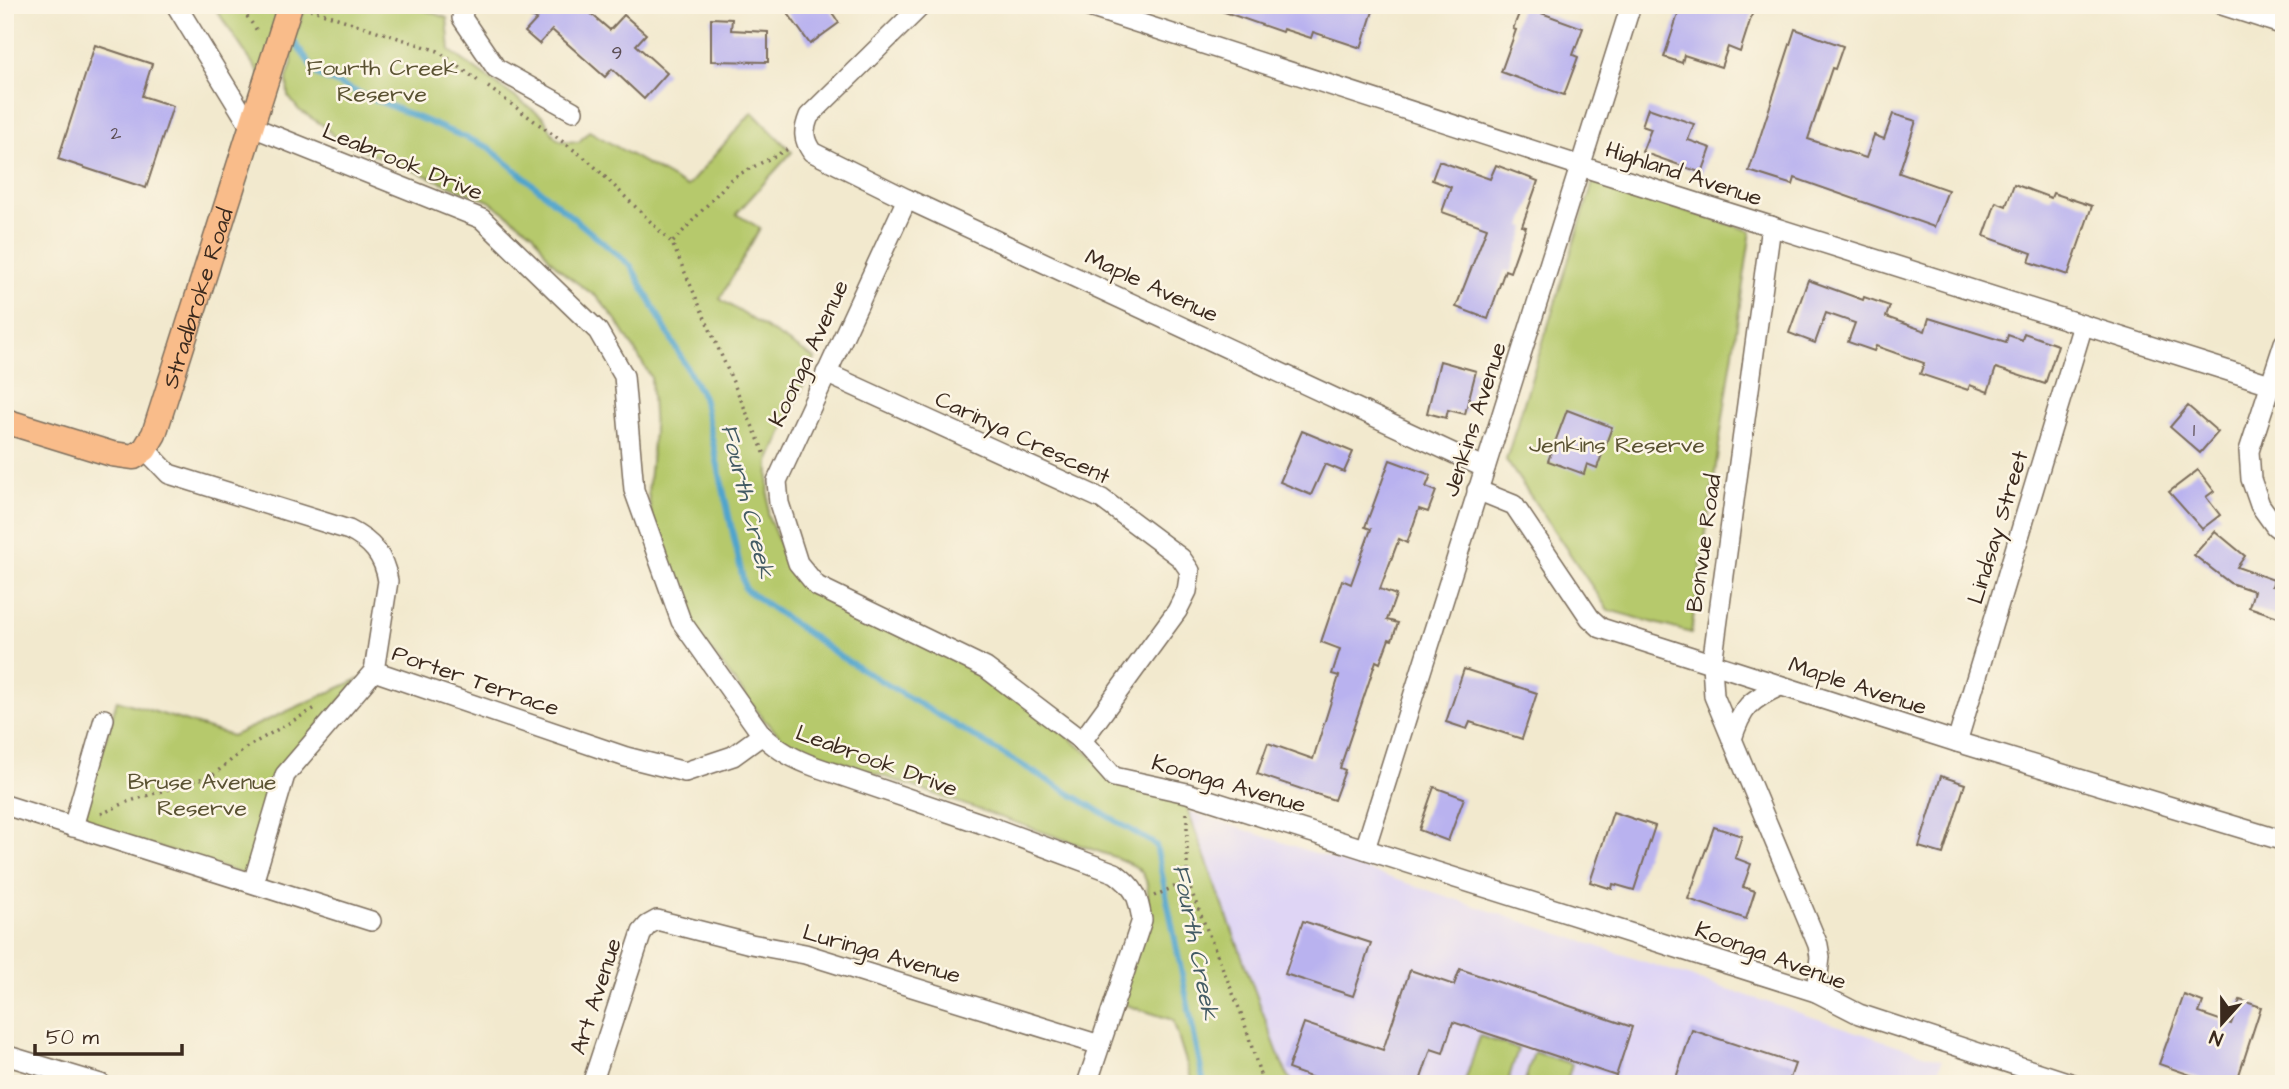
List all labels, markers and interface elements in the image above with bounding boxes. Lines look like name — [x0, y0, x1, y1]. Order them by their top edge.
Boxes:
house number: 9 — [612, 40, 622, 67]
park label: Fourth Creek Reserve — [306, 52, 458, 110]
street label: Leabrook Drive — [318, 115, 488, 209]
house number: 2 — [111, 120, 122, 147]
street label: Highland Avenue — [1601, 134, 1766, 215]
street label: Stradbroke Road — [155, 204, 242, 392]
street label: Maple Avenue — [1080, 241, 1223, 331]
street label: Koonga Avenue — [761, 275, 858, 433]
street label: Jenkins Avenue — [1435, 338, 1515, 501]
street label: Carinya Crescent — [929, 383, 1116, 494]
house number: 1 — [2193, 417, 2196, 444]
water label: Fourth Creek — [711, 421, 783, 583]
park label: Jenkins Reserve — [1529, 429, 1705, 461]
street label: Lindsay Street — [1959, 446, 2038, 608]
street label: Bonvue Road — [1678, 472, 1730, 614]
street label: Porter Terrace — [388, 637, 564, 725]
street label: Maple Avenue — [1784, 649, 1931, 723]
street label: Leabrook Drive — [791, 717, 962, 805]
street label: Koonga Avenue — [1148, 747, 1309, 822]
park label: Bruse Avenue Reserve — [128, 766, 276, 824]
water label: Fourth Creek — [1163, 862, 1227, 1024]
street label: Koonga Avenue — [1690, 914, 1851, 999]
street label: Luringa Avenue — [799, 916, 964, 993]
street label: Art Avenue — [562, 934, 630, 1059]
north arrow — [2188, 988, 2258, 1058]
scale bar — [35, 1012, 182, 1056]
text: 50 m — [46, 1023, 100, 1052]
text: N — [2206, 1023, 2227, 1052]

